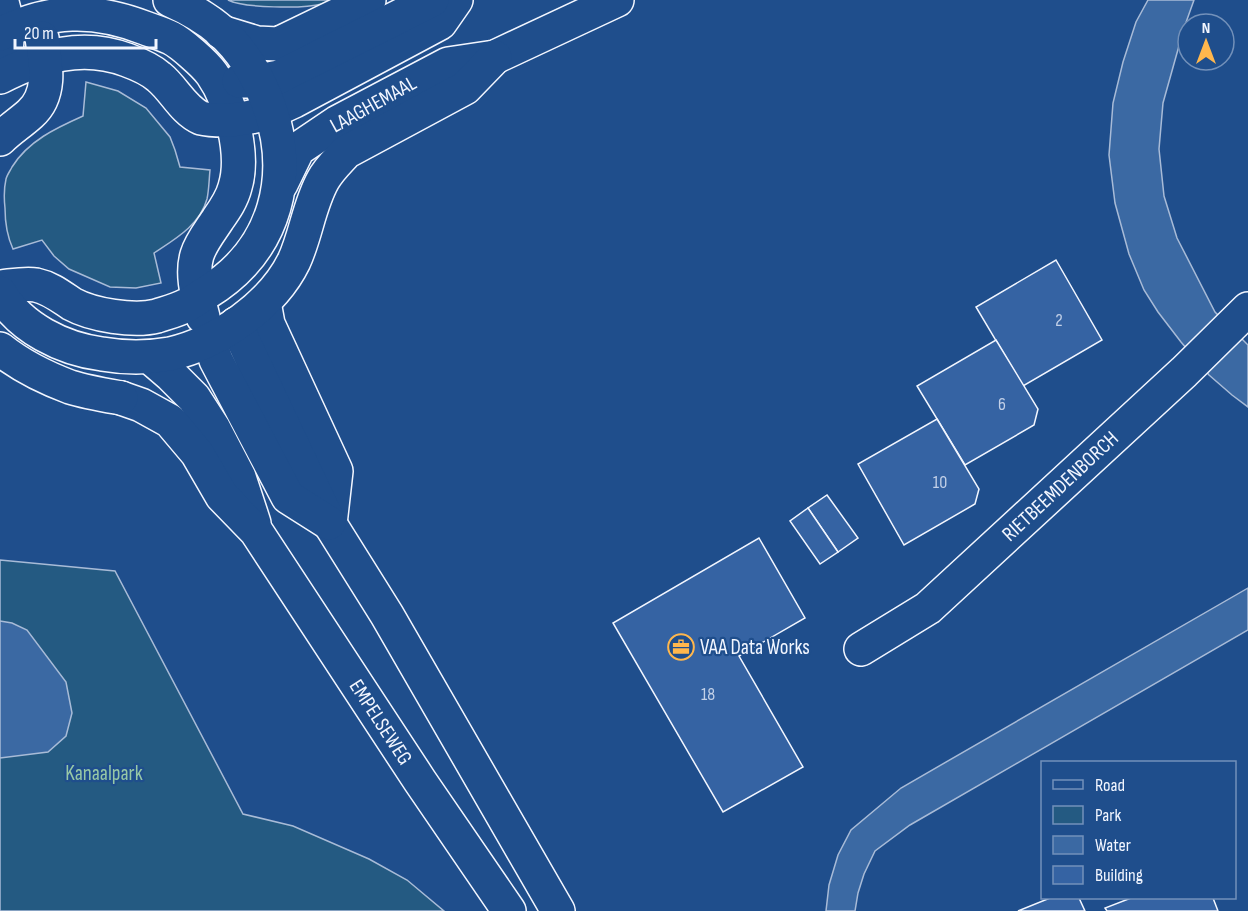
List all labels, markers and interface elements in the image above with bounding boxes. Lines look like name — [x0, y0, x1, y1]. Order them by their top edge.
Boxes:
scale bar — [15, 12, 156, 50]
north arrow — [1176, 12, 1236, 72]
text: N — [1202, 19, 1210, 38]
text: 20 m — [24, 23, 54, 44]
street label: LAAGHEMAAL — [326, 70, 421, 138]
house number: 2 — [1055, 310, 1063, 331]
house number: 6 — [998, 394, 1006, 415]
street label: RIETBEEMDENBORCH — [997, 426, 1124, 547]
house number: 10 — [933, 472, 947, 493]
office icon: VAA Data Works — [666, 632, 696, 662]
place label: VAA Data Works — [700, 635, 810, 660]
street label: EMPELSEWEG — [344, 675, 417, 770]
house number: 18 — [701, 684, 715, 705]
park label: Kanaalpark — [65, 761, 143, 786]
legend — [1041, 761, 1236, 899]
text: Road — [1095, 775, 1125, 796]
text: Park — [1095, 805, 1121, 826]
text: Water — [1095, 835, 1131, 856]
text: Building — [1095, 865, 1143, 886]

